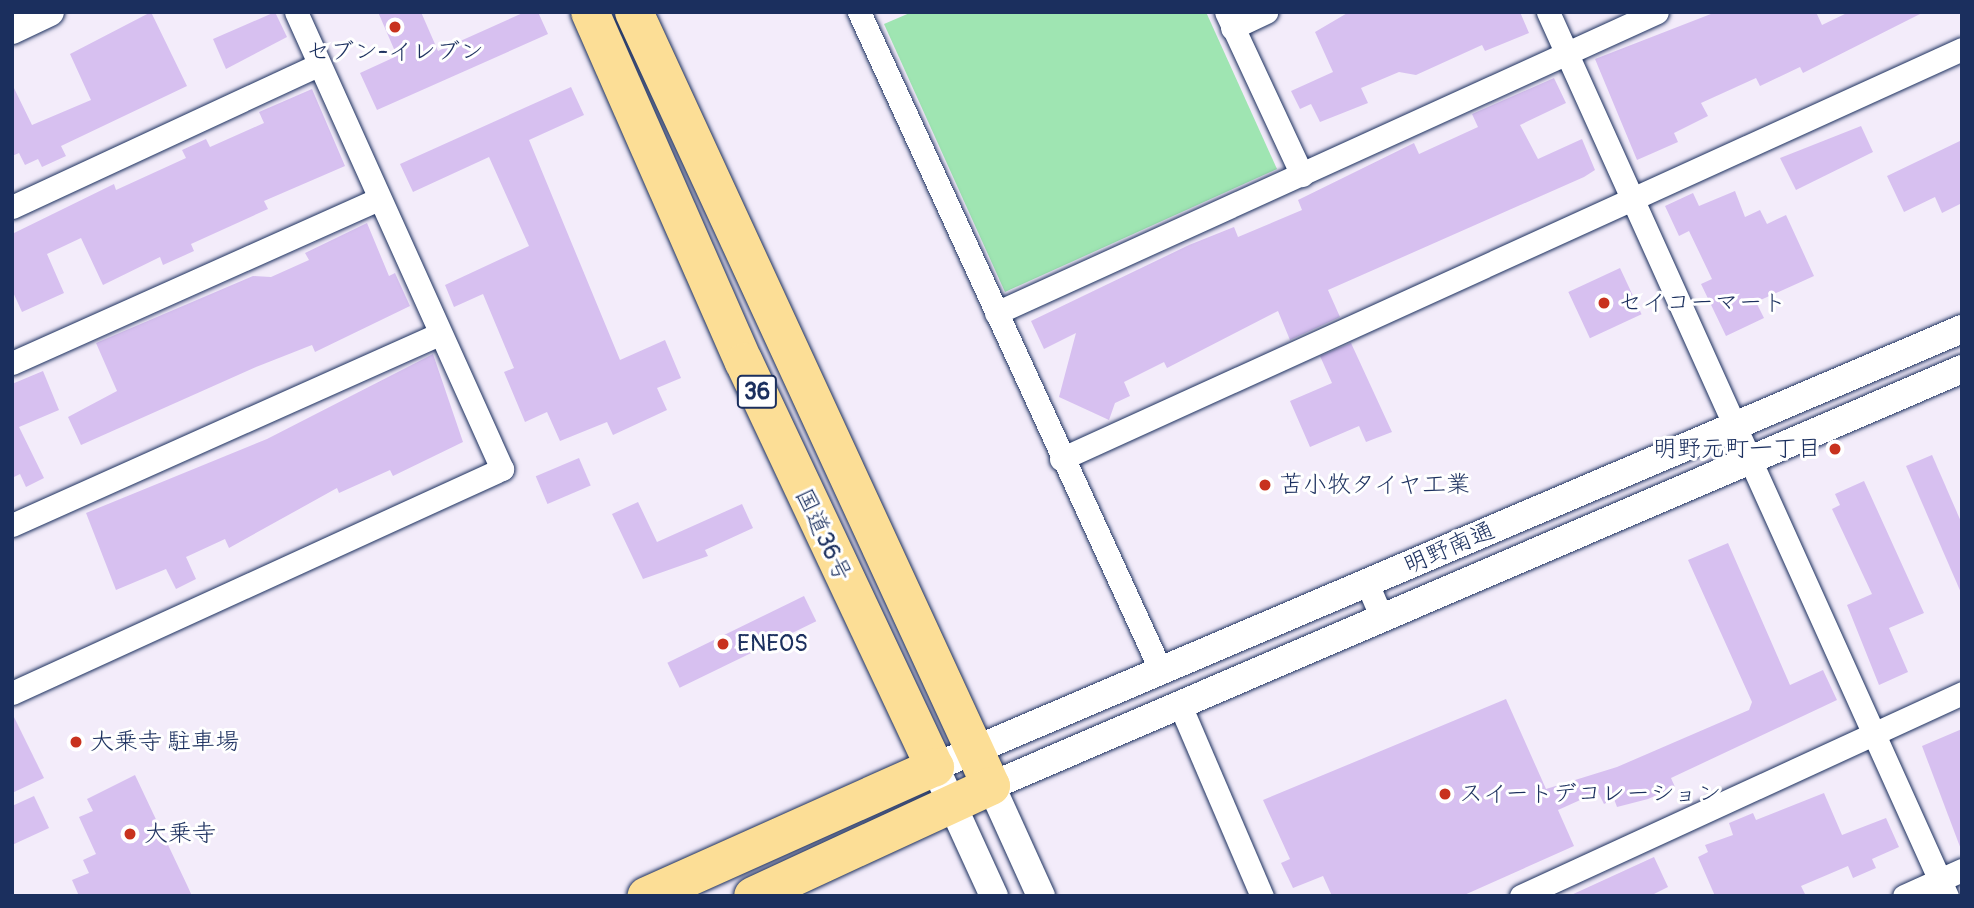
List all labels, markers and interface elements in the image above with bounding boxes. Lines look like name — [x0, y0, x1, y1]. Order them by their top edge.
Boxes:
marker: セブン-イレブン — [387, 19, 403, 35]
place label: セブン-イレブン — [306, 38, 484, 66]
place label: セイコーマート — [1618, 289, 1786, 317]
marker: セイコーマート — [1596, 295, 1612, 311]
road number: 36 — [736, 372, 778, 412]
place label: 明野元町一丁目 — [1653, 435, 1821, 463]
marker: 明野元町一丁目 — [1827, 441, 1843, 457]
place label: 苫小牧タイヤ工業 — [1279, 471, 1471, 499]
marker: 苫小牧タイヤ工業 — [1257, 477, 1273, 493]
street label: 国道36号 — [789, 484, 857, 586]
street label: 明野南通 — [1399, 516, 1499, 580]
place label: ENEOS — [737, 630, 808, 658]
marker: ENEOS — [715, 636, 731, 652]
place label: 大乗寺 駐車場 — [90, 728, 239, 756]
marker: 大乗寺 駐車場 — [68, 734, 84, 750]
place label: スイートデコレーション — [1459, 780, 1722, 808]
marker: スイートデコレーション — [1437, 786, 1453, 802]
place label: 大乗寺 — [144, 820, 216, 848]
marker: 大乗寺 — [122, 826, 138, 842]

